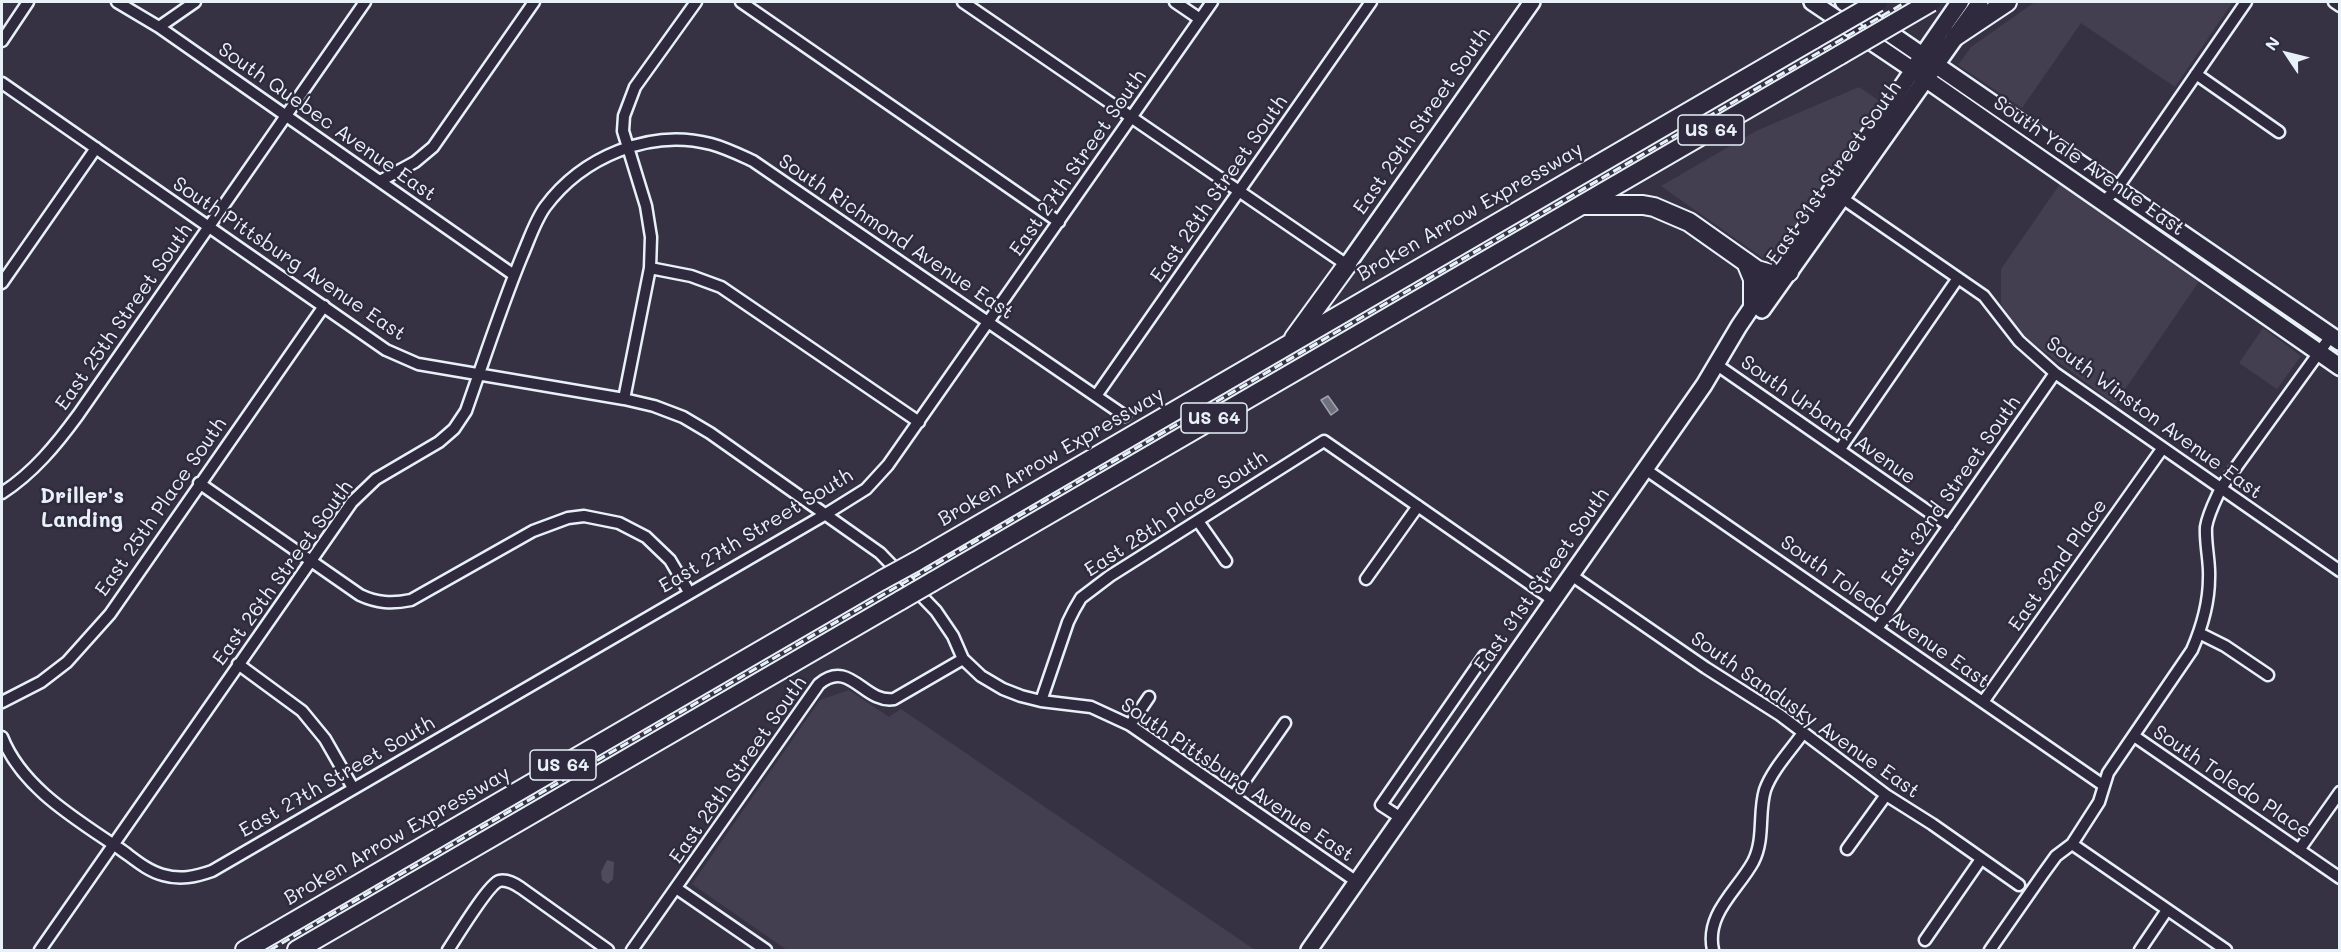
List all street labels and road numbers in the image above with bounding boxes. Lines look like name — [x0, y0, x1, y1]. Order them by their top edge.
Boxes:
street label: East 29th Street South — [1348, 23, 1496, 219]
street label: South Quebec Avenue East — [213, 37, 441, 207]
street label: East 27th Street South — [1005, 65, 1151, 261]
street label: East 31st Street South — [1761, 77, 1907, 269]
street label: East 28th Street South — [1145, 91, 1293, 287]
street label: South Yale Avenue East — [1989, 91, 2189, 241]
road number: US 64 — [1678, 115, 1744, 145]
street label: Broken Arrow Expressway — [1353, 137, 1587, 287]
street label: South Richmond Avenue East — [774, 149, 1018, 325]
street label: South Pittsburg Avenue East — [168, 172, 410, 346]
street label: East 25th Street South — [50, 219, 198, 415]
street label: South Winston Avenue East — [2041, 332, 2267, 504]
street label: South Urbana Avenue — [1736, 350, 1920, 490]
street label: Broken Arrow Expressway — [934, 382, 1168, 532]
street label: East 32nd Street South — [1876, 392, 2026, 590]
road number: US 64 — [1181, 403, 1247, 433]
street label: East 25th Place South — [90, 413, 232, 601]
street label: East 28th Place South — [1080, 446, 1272, 582]
street label: East 27th Street South — [655, 464, 857, 598]
street label: East 26th Street South — [208, 476, 358, 670]
street label: East 31st Street South — [1469, 484, 1615, 676]
street label: East 32nd Place — [2004, 494, 2112, 636]
street label: South Toledo Avenue East — [1776, 530, 1994, 694]
street label: South Sandusky Avenue East — [1686, 627, 1924, 803]
street label: East 28th Street South — [664, 672, 812, 868]
street label: South Pittsburg Avenue East — [1116, 693, 1358, 867]
street label: East 27th Street South — [235, 711, 439, 843]
street label: South Toledo Place — [2148, 720, 2316, 844]
road number: US 64 — [530, 750, 596, 780]
street label: Broken Arrow Expressway — [280, 761, 514, 911]

